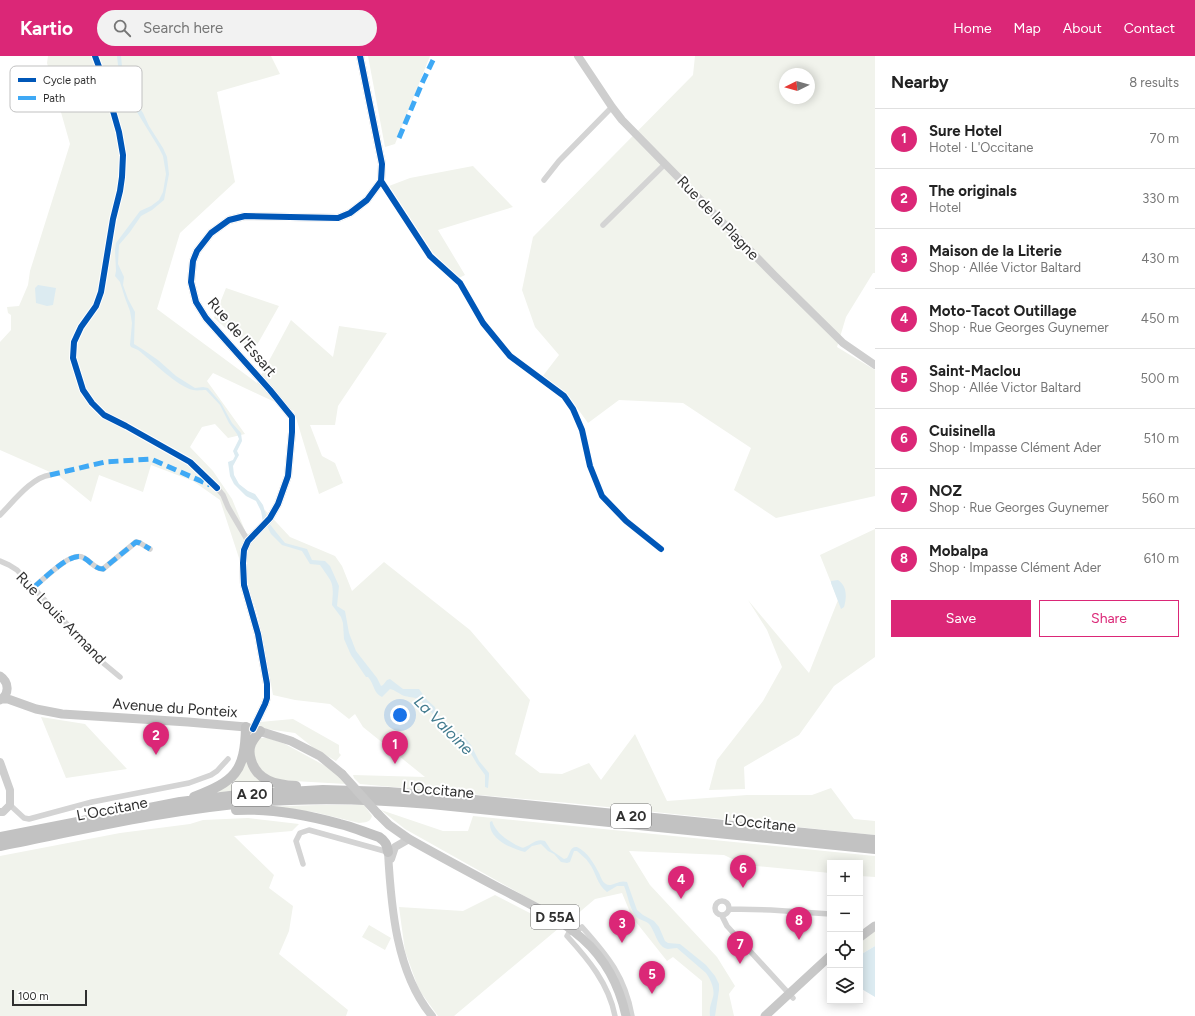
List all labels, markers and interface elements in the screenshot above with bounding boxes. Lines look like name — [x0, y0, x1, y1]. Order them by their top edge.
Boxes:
search box — [97, 10, 377, 46]
text: Kartio — [20, 17, 73, 40]
icon: search — [111, 17, 133, 39]
text: Search here — [143, 19, 223, 37]
text: Home — [953, 20, 992, 37]
text: Map — [1014, 20, 1041, 37]
text: About — [1063, 20, 1102, 37]
text: Contact — [1124, 20, 1175, 37]
legend — [10, 66, 142, 112]
north arrow — [779, 68, 815, 104]
text: Nearby — [891, 72, 949, 92]
text: Cycle path — [43, 74, 96, 87]
text: 8 results — [1129, 75, 1179, 90]
text: Path — [43, 92, 65, 105]
text: Sure Hotel — [929, 122, 1002, 140]
text: 1 — [901, 131, 907, 146]
text: 70 m — [1149, 131, 1179, 146]
text: Hotel · L'Occitane — [929, 140, 1033, 155]
street label: Rue de la Plagne — [673, 172, 763, 264]
text: The originals — [929, 182, 1017, 200]
text: 2 — [900, 191, 908, 206]
text: 330 m — [1142, 191, 1179, 206]
text: Hotel — [929, 200, 961, 215]
text: Maison de la Literie — [929, 242, 1062, 260]
text: 3 — [900, 251, 908, 266]
text: 430 m — [1141, 251, 1179, 266]
text: Shop · Allée Victor Baltard — [929, 260, 1081, 275]
street label: Rue de l'Essart — [204, 294, 281, 381]
text: Moto-Tacot Outillage — [929, 302, 1077, 320]
text: 4 — [900, 311, 908, 326]
text: 450 m — [1141, 311, 1179, 326]
text: Shop · Rue Georges Guynemer — [929, 320, 1109, 335]
text: Saint-Maclou — [929, 362, 1021, 380]
text: 5 — [900, 371, 908, 386]
text: 500 m — [1141, 371, 1179, 386]
text: Shop · Allée Victor Baltard — [929, 380, 1081, 395]
text: Cuisinella — [929, 422, 995, 440]
text: 6 — [900, 431, 908, 446]
text: 510 m — [1144, 431, 1179, 446]
text: Shop · Impasse Clément Ader — [929, 440, 1101, 455]
text: NOZ — [929, 482, 962, 500]
text: 7 — [900, 491, 908, 506]
text: 560 m — [1142, 491, 1179, 506]
text: Shop · Rue Georges Guynemer — [929, 500, 1109, 515]
text: Mobalpa — [929, 542, 988, 560]
text: 8 — [900, 551, 908, 566]
text: 610 m — [1144, 551, 1179, 566]
text: Shop · Impasse Clément Ader — [929, 560, 1101, 575]
street label: Rue Louis Armand — [12, 568, 110, 668]
button: Save — [891, 600, 1031, 637]
button: Share — [1039, 600, 1179, 637]
water label: La Valoine — [410, 692, 477, 759]
street label: Avenue du Ponteix — [112, 695, 238, 721]
your location — [390, 705, 410, 725]
pin: 2 — [143, 722, 169, 755]
pin: 1 — [382, 731, 408, 764]
street label: L'Occitane — [401, 778, 475, 802]
road number: A 20 — [232, 782, 272, 806]
street label: L'Occitane — [75, 793, 149, 825]
road number: A 20 — [611, 804, 651, 828]
street label: L'Occitane — [723, 810, 797, 836]
pin: 6 — [730, 855, 756, 888]
map controls — [827, 860, 863, 1004]
button: + — [827, 860, 863, 896]
pin: 4 — [668, 866, 694, 899]
button: − — [827, 896, 863, 932]
road number: D 55A — [531, 905, 579, 929]
pin: 8 — [786, 907, 812, 940]
pin: 3 — [609, 910, 635, 943]
pin: 7 — [727, 931, 753, 964]
button: locate — [827, 932, 863, 968]
pin: 5 — [639, 961, 665, 994]
button: layers — [827, 968, 863, 1004]
scale bar — [12, 988, 87, 1007]
text: 100 m — [18, 990, 49, 1003]

